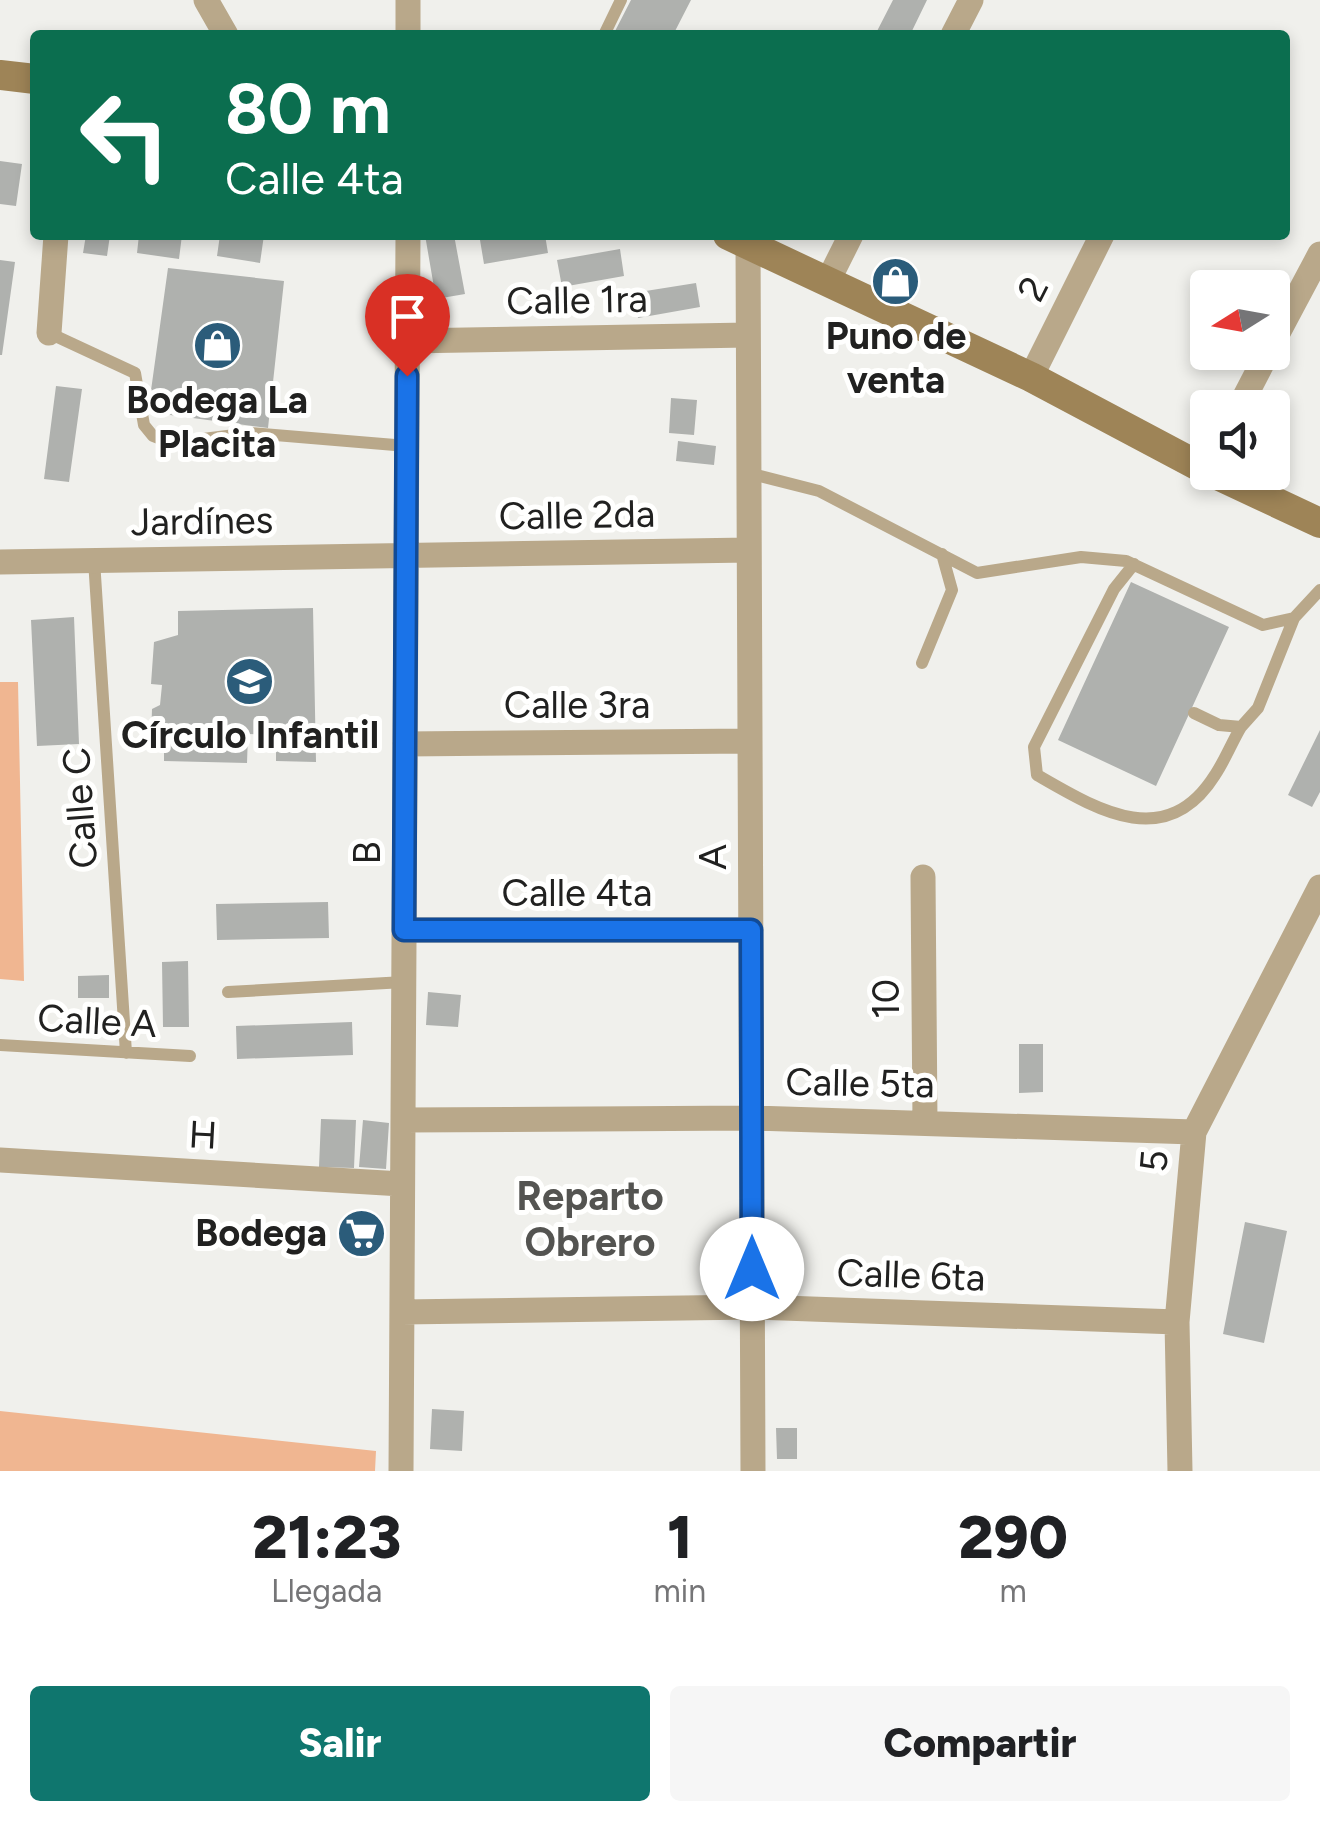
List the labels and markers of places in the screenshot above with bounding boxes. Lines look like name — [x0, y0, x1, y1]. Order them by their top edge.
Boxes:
shop icon: Puno de venta — [870, 256, 922, 308]
pin — [365, 274, 450, 377]
place label: Puno de venta — [826, 313, 966, 403]
shop icon: Bodega La Placita — [191, 320, 243, 372]
place label: Bodega La Placita — [126, 377, 308, 467]
school or university icon: Círculo Infantil — [224, 655, 276, 707]
place label: Círculo Infantil — [121, 712, 379, 758]
supermarket icon: Bodega — [336, 1207, 388, 1259]
place label: Bodega — [195, 1210, 327, 1256]

